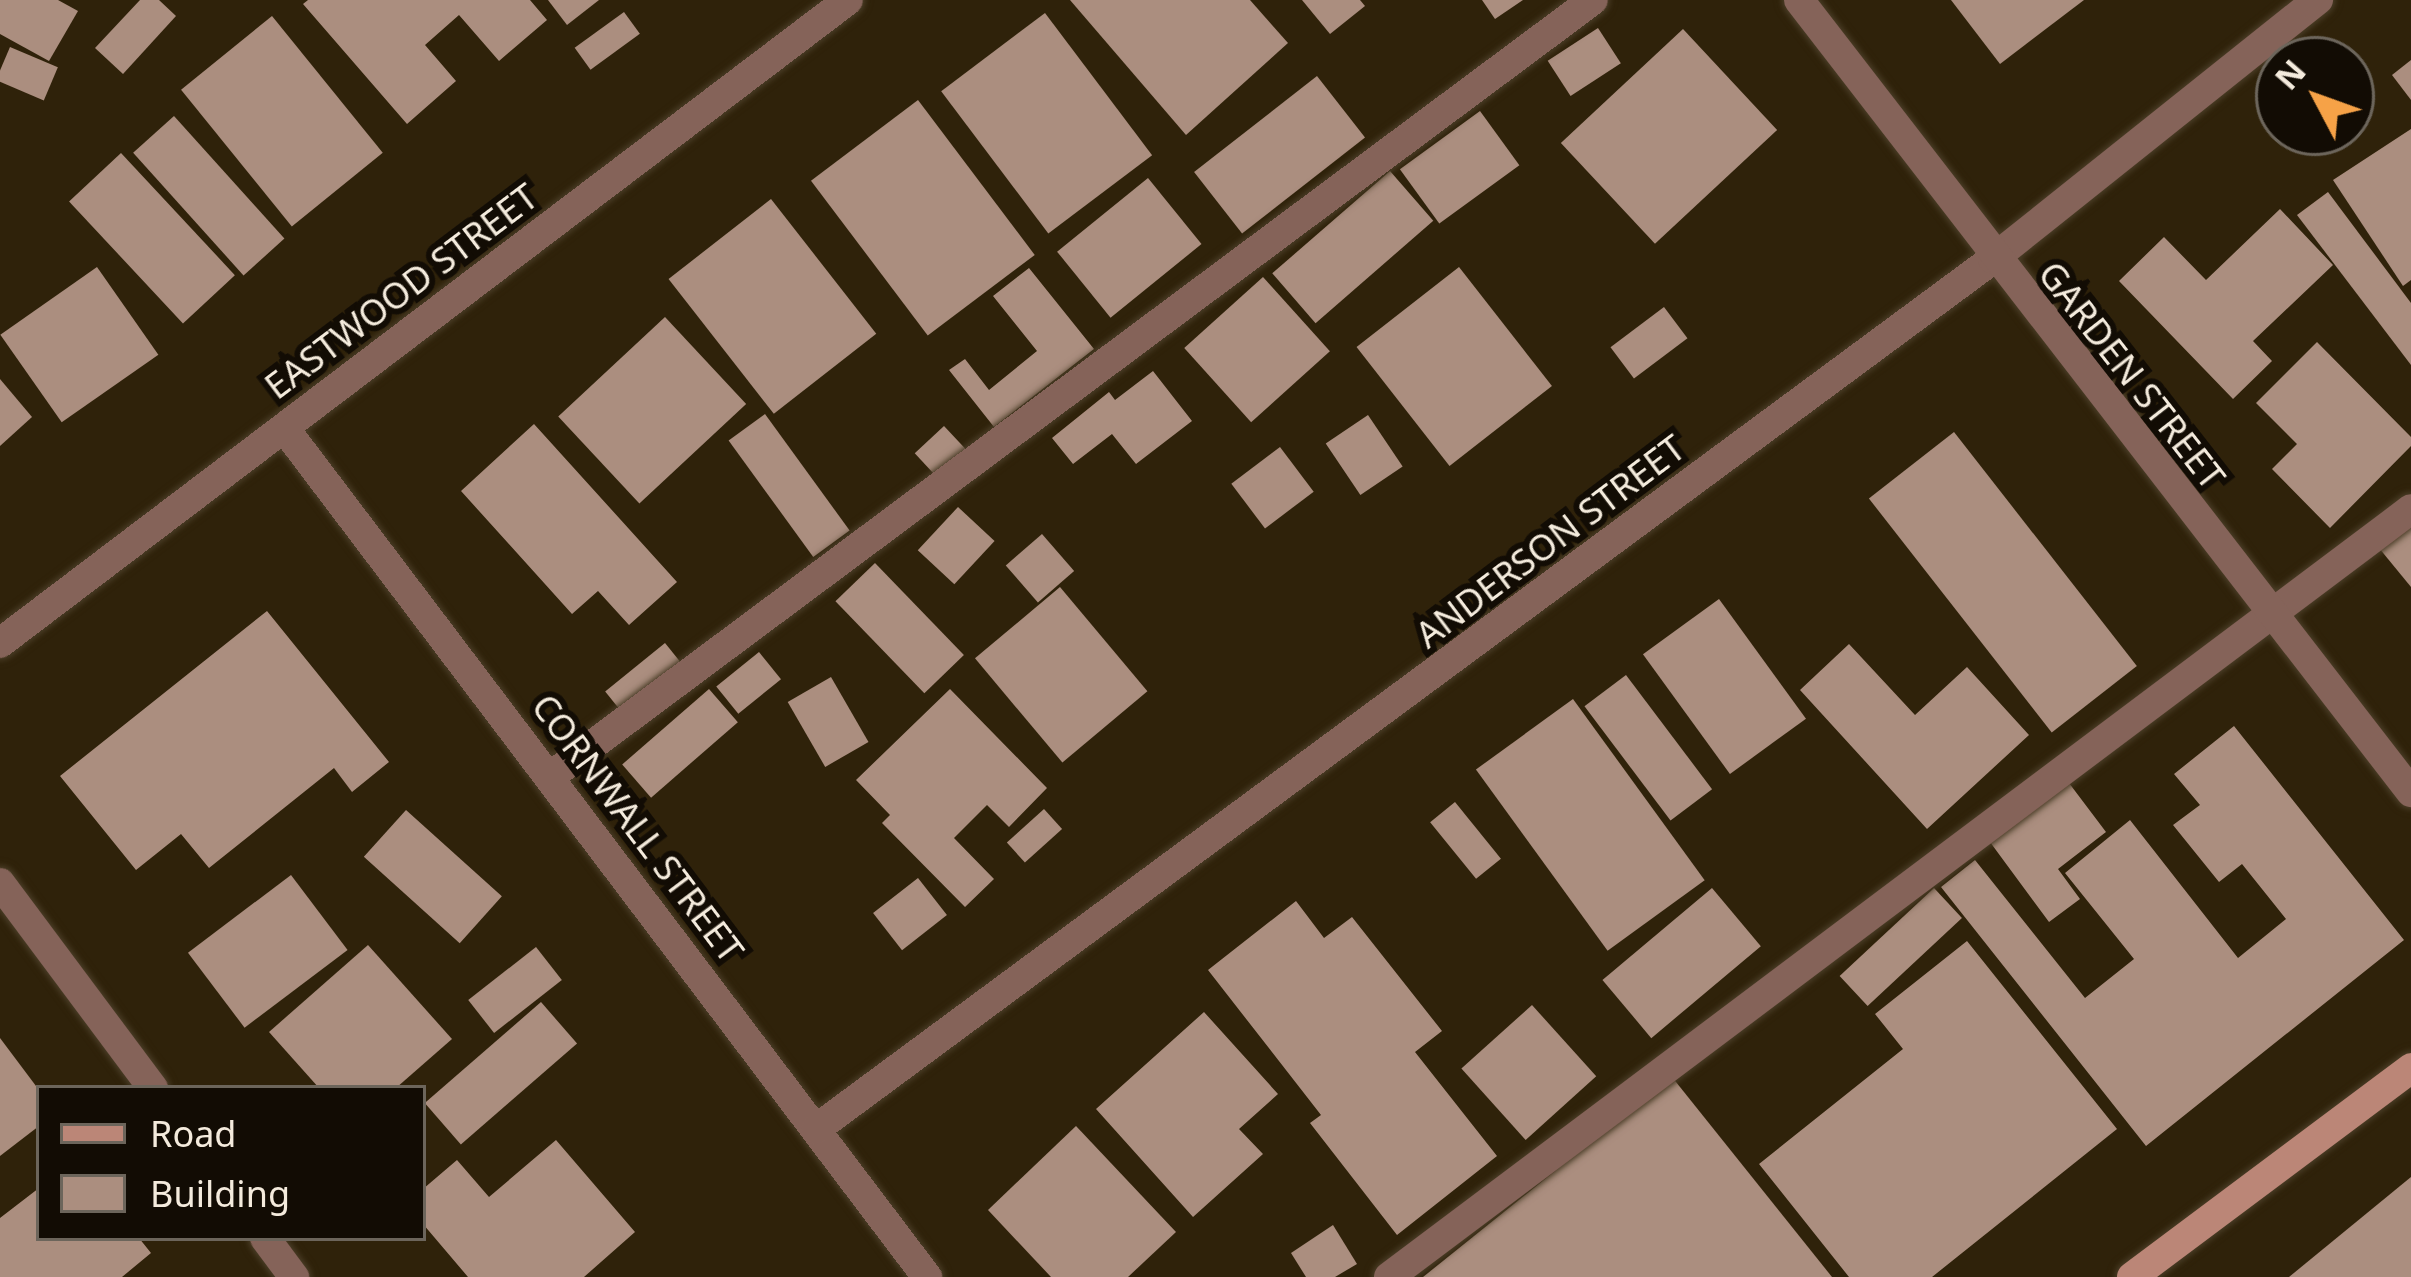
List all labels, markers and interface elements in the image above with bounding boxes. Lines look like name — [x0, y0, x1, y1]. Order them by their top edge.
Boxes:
north arrow — [2255, 36, 2375, 156]
text: N — [2264, 49, 2316, 99]
street label: EASTWOOD STREET — [256, 174, 546, 408]
street label: GARDEN STREET — [2030, 253, 2234, 497]
street label: ANDERSON STREET — [1407, 426, 1693, 656]
street label: CORNWALL STREET — [523, 686, 753, 970]
legend — [36, 1085, 426, 1241]
text: Road — [150, 1109, 237, 1158]
text: Building — [150, 1169, 290, 1218]

